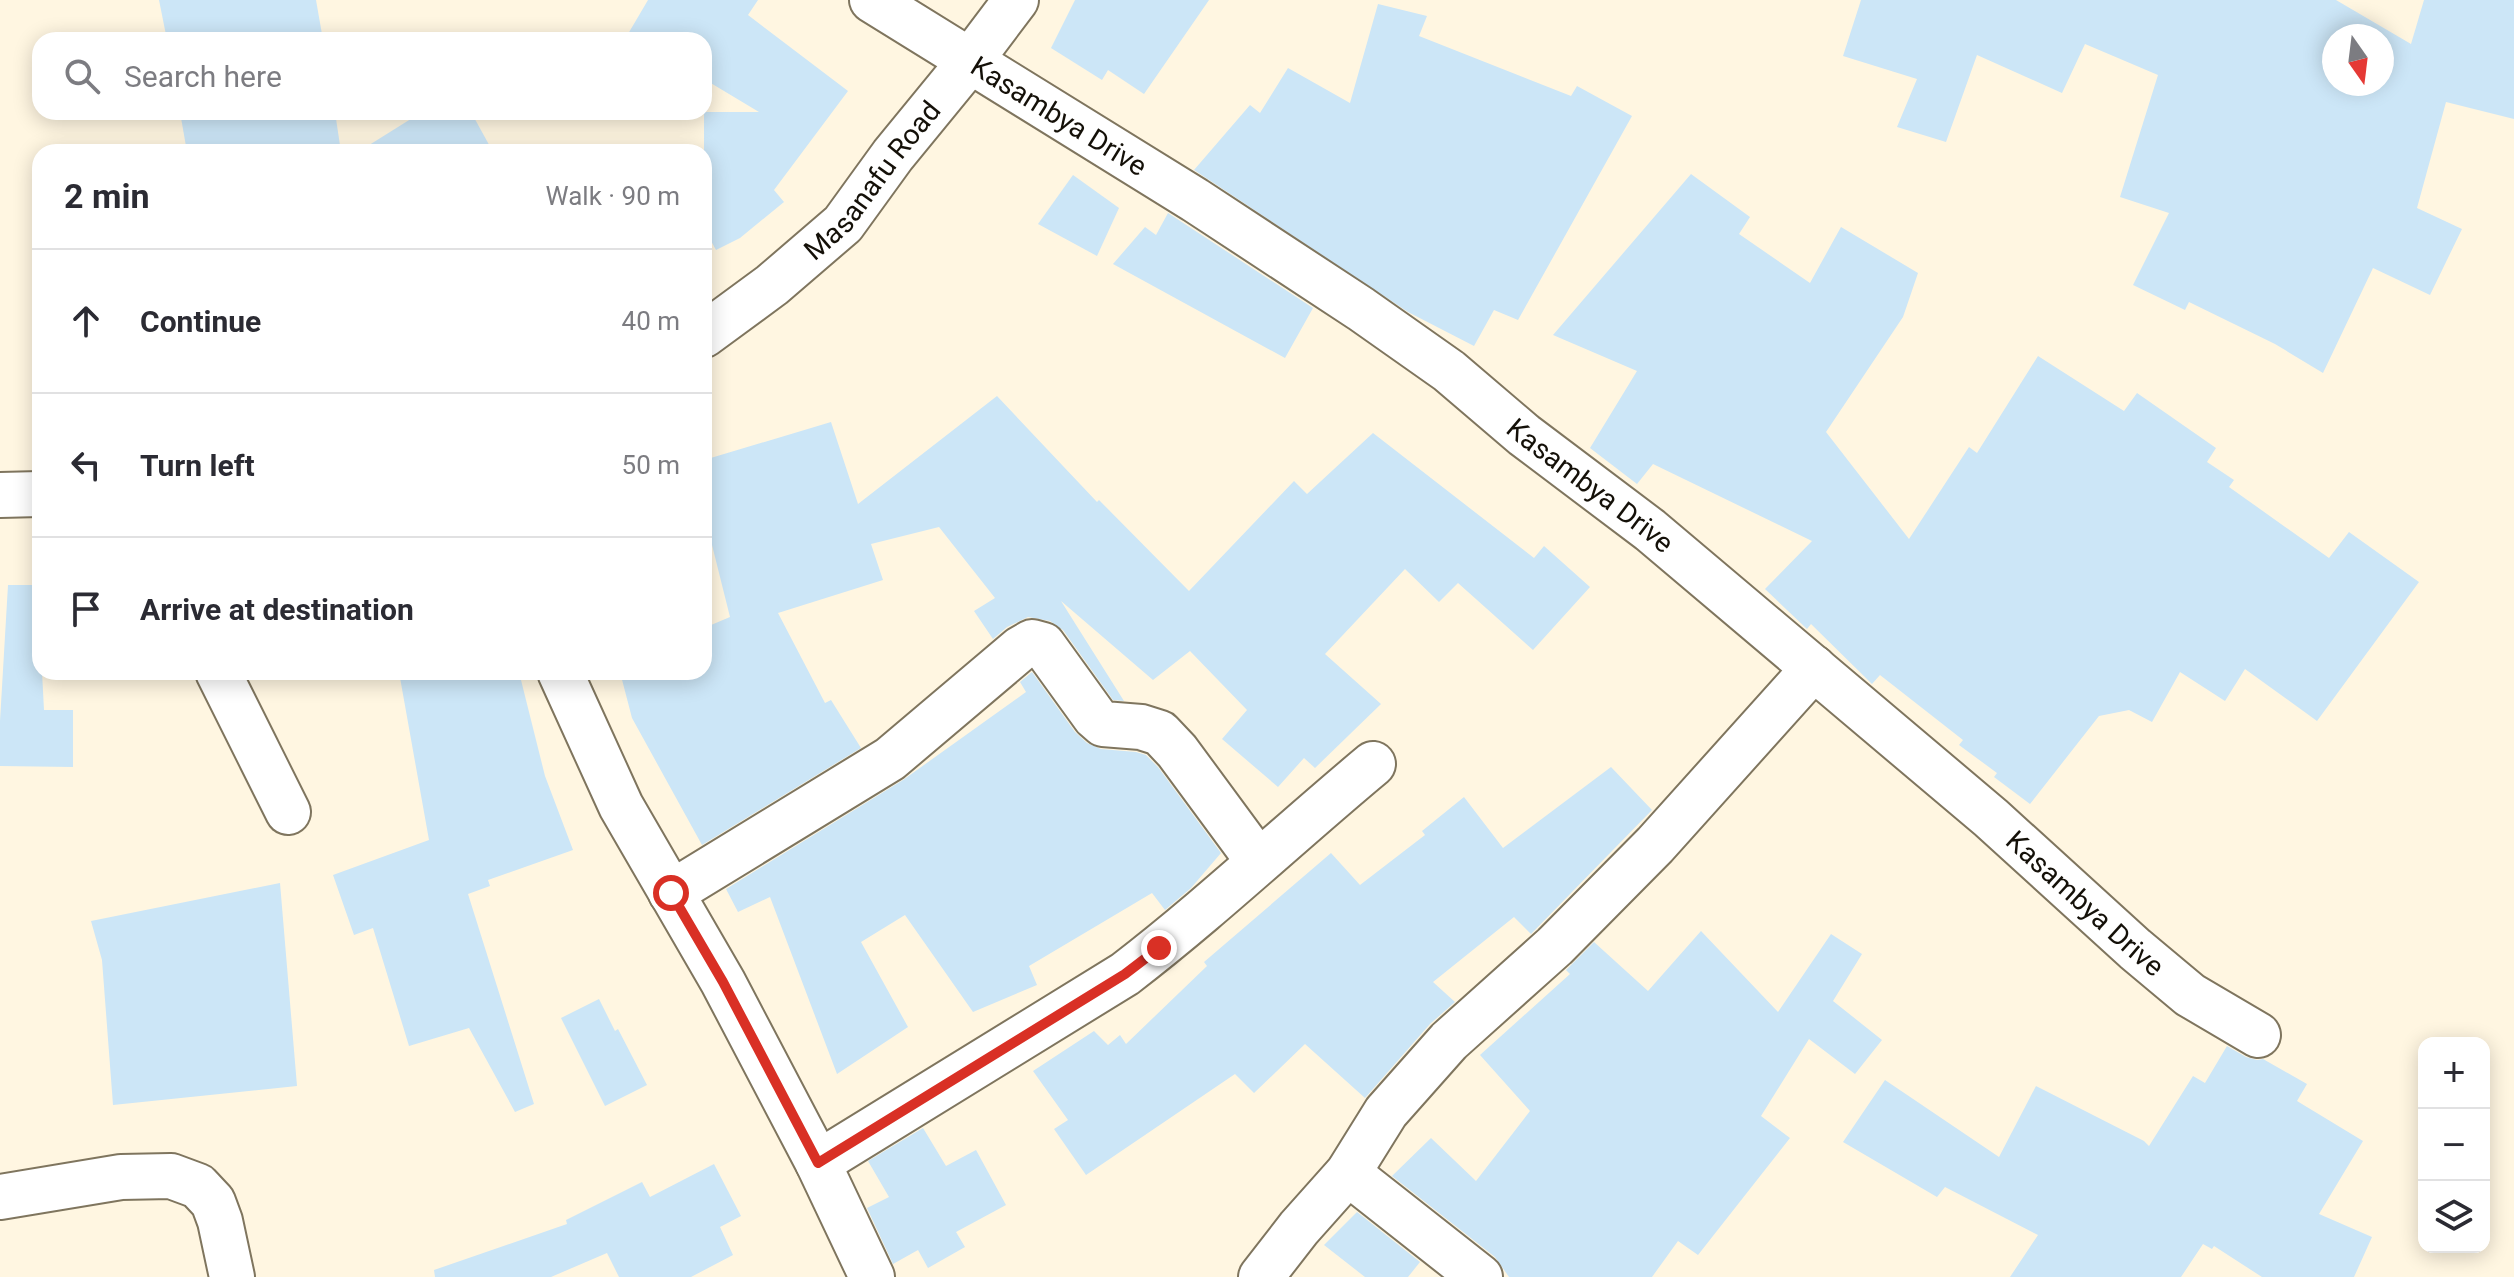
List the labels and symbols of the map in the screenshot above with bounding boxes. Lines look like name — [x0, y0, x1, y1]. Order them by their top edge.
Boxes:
north arrow — [2322, 24, 2394, 96]
street label: Kasambya Drive — [965, 49, 1153, 183]
street label: Masanafu Road — [797, 94, 947, 267]
street label: Kasambya Drive — [1500, 411, 1680, 559]
street label: Kasambya Drive — [2000, 824, 2171, 983]
route start — [653, 875, 689, 911]
route end — [1141, 930, 1177, 966]

